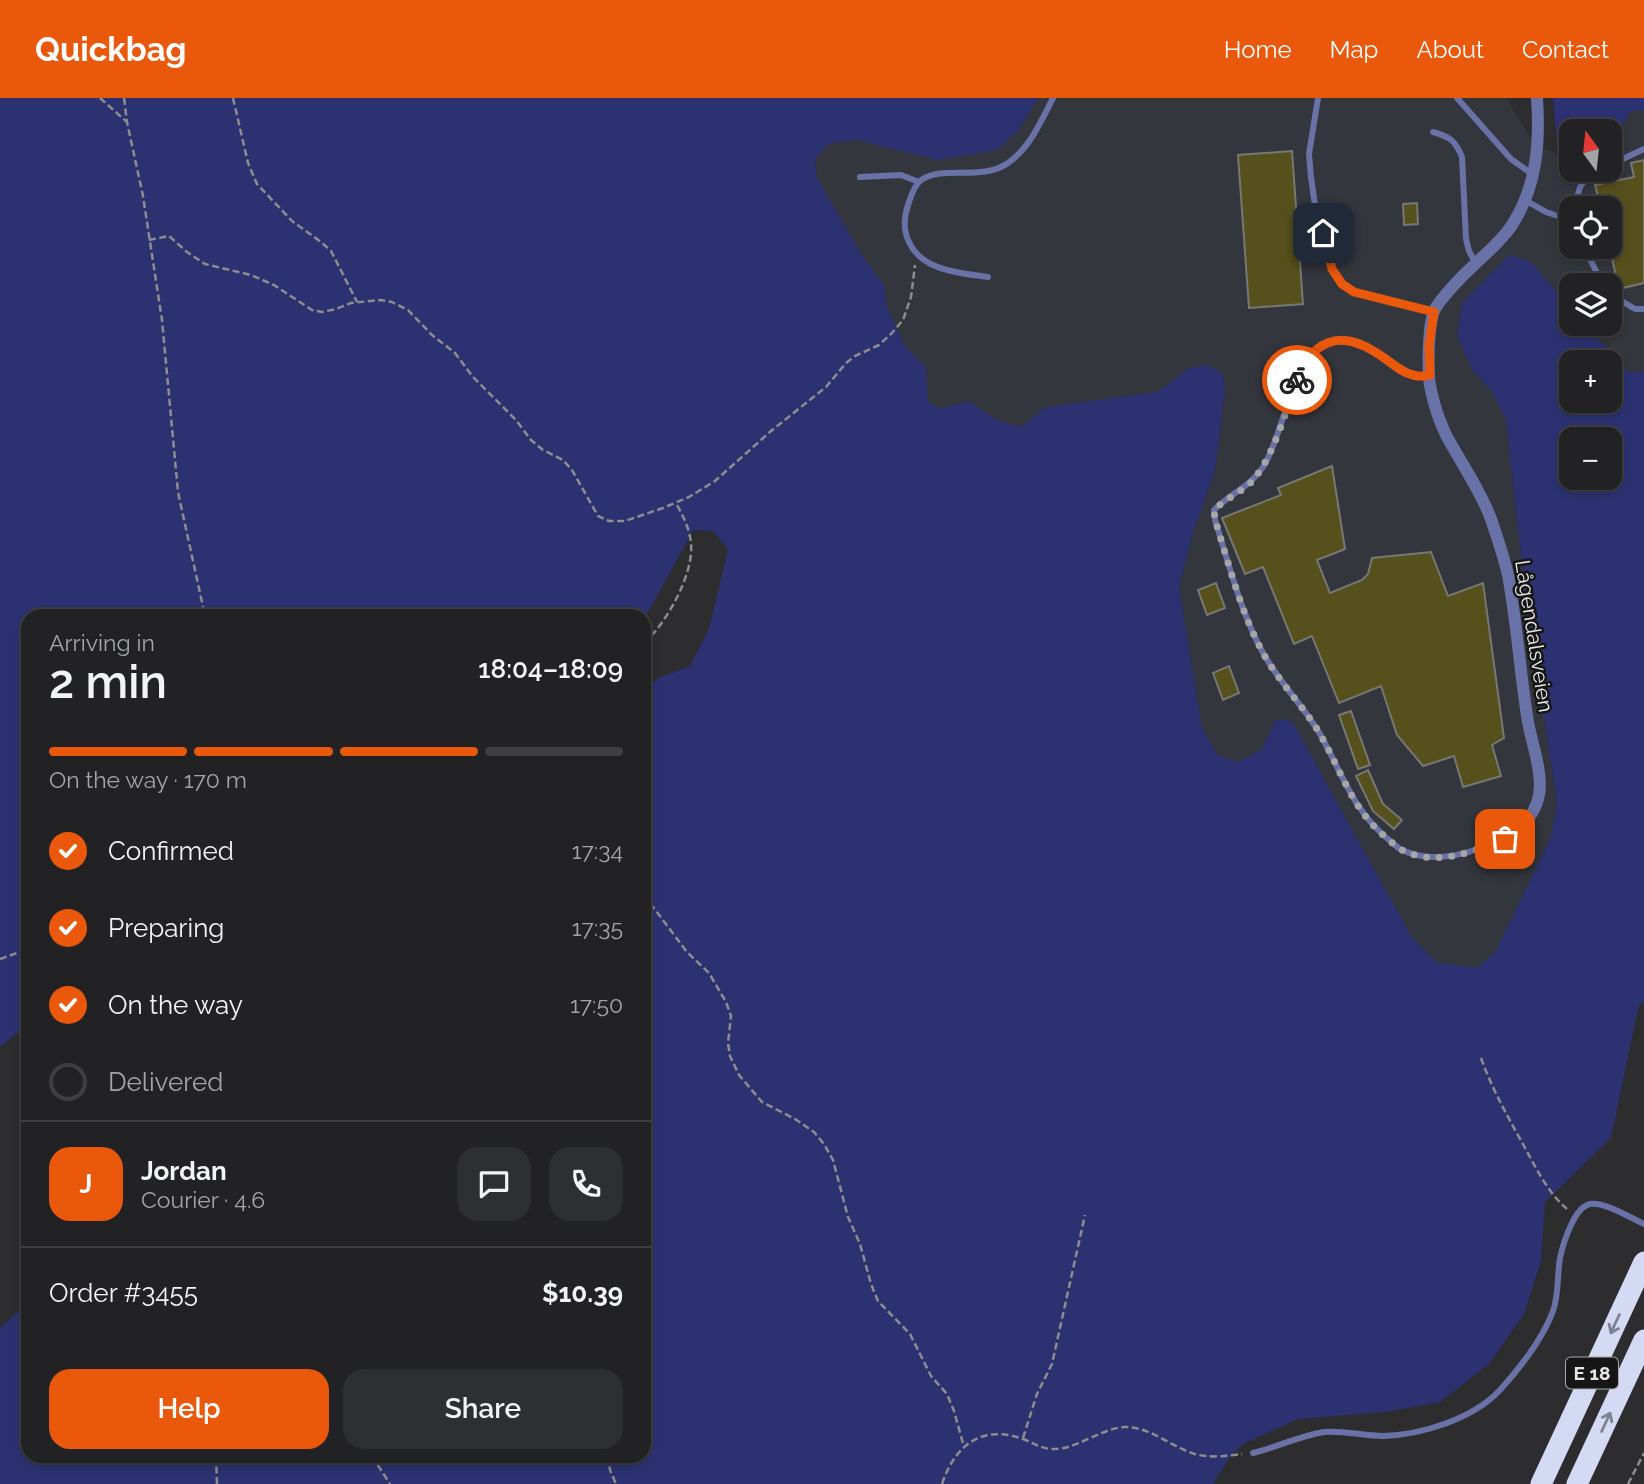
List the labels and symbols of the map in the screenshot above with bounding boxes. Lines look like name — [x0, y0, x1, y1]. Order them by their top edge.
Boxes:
north arrow — [1559, 119, 1622, 182]
pin — [1293, 203, 1353, 263]
courier — [1262, 345, 1332, 415]
street label: Lågendalsveien — [1510, 558, 1559, 714]
pin — [1475, 809, 1535, 869]
one-way arrow — [1608, 1313, 1621, 1334]
road number: E 18 — [1566, 1358, 1618, 1388]
one-way arrow — [1600, 1412, 1613, 1433]

